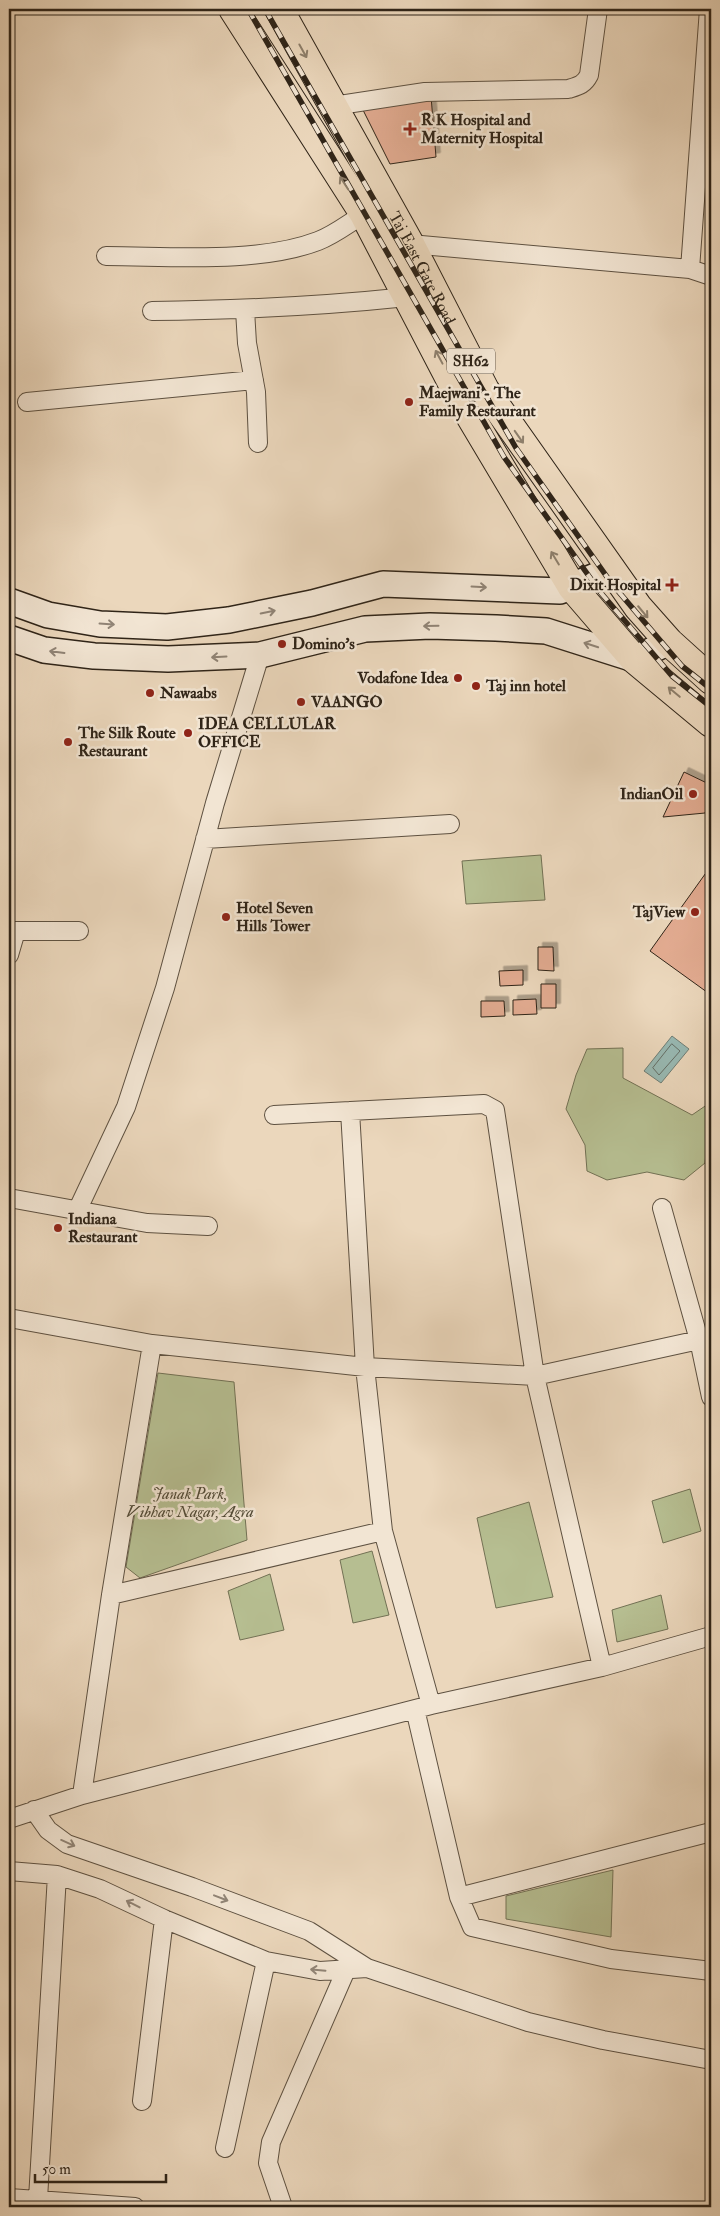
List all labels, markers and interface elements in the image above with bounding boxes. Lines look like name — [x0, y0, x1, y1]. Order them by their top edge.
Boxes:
one-way arrow — [298, 44, 308, 58]
place label: R K Hospital and Maternity Hospital — [420, 110, 544, 149]
marker: R K Hospital and Maternity Hospital — [403, 122, 417, 136]
one-way arrow — [339, 177, 349, 191]
street label: Taj East Gate Road — [384, 208, 460, 328]
road number: SH62 — [447, 348, 495, 374]
one-way arrow — [433, 350, 443, 365]
place label: Maejwani - The Family Restaurant — [418, 383, 537, 422]
marker: Maejwani - The Family Restaurant — [403, 396, 415, 408]
one-way arrow — [514, 430, 524, 444]
one-way arrow — [549, 552, 559, 566]
place label: Dixit Hospital — [570, 575, 662, 596]
marker: Dixit Hospital — [665, 578, 679, 592]
one-way arrow — [471, 582, 487, 592]
one-way arrow — [637, 606, 649, 619]
one-way arrow — [260, 607, 276, 616]
one-way arrow — [99, 619, 115, 628]
one-way arrow — [423, 621, 440, 631]
place label: Domino's — [292, 634, 355, 654]
marker: Domino's — [276, 638, 288, 650]
one-way arrow — [583, 640, 599, 650]
one-way arrow — [49, 647, 65, 657]
one-way arrow — [211, 652, 227, 661]
place label: Vodafone Idea — [356, 668, 448, 688]
marker: Vodafone Idea — [452, 672, 464, 684]
place label: Taj inn hotel — [485, 676, 567, 696]
marker: Taj inn hotel — [470, 680, 482, 692]
place label: Nawaabs — [159, 683, 217, 703]
one-way arrow — [667, 686, 680, 697]
marker: Nawaabs — [144, 687, 156, 699]
place label: VAANGO — [310, 692, 382, 712]
marker: VAANGO — [295, 696, 307, 708]
place label: IDEA CELLULAR OFFICE — [198, 714, 337, 752]
place label: The Silk Route Restaurant — [77, 723, 176, 761]
marker: IDEA CELLULAR OFFICE — [182, 727, 194, 739]
marker: The Silk Route Restaurant — [62, 736, 74, 748]
place label: IndianOil — [620, 784, 684, 804]
marker: IndianOil — [687, 788, 699, 800]
place label: Hotel Seven Hills Tower — [236, 898, 314, 936]
place label: TajView — [632, 902, 686, 922]
marker: TajView — [689, 906, 701, 918]
marker: Hotel Seven Hills Tower — [220, 911, 232, 923]
place label: Indiana Restaurant — [68, 1209, 138, 1247]
marker: Indiana Restaurant — [52, 1222, 64, 1234]
park label: Janak Park, Vibhav Nagar, Agra — [126, 1484, 254, 1522]
one-way arrow — [60, 1839, 75, 1849]
one-way arrow — [213, 1894, 228, 1903]
one-way arrow — [126, 1899, 141, 1909]
one-way arrow — [310, 1965, 326, 1975]
scale bar — [35, 2151, 166, 2183]
text: 50 m — [42, 2160, 71, 2179]

